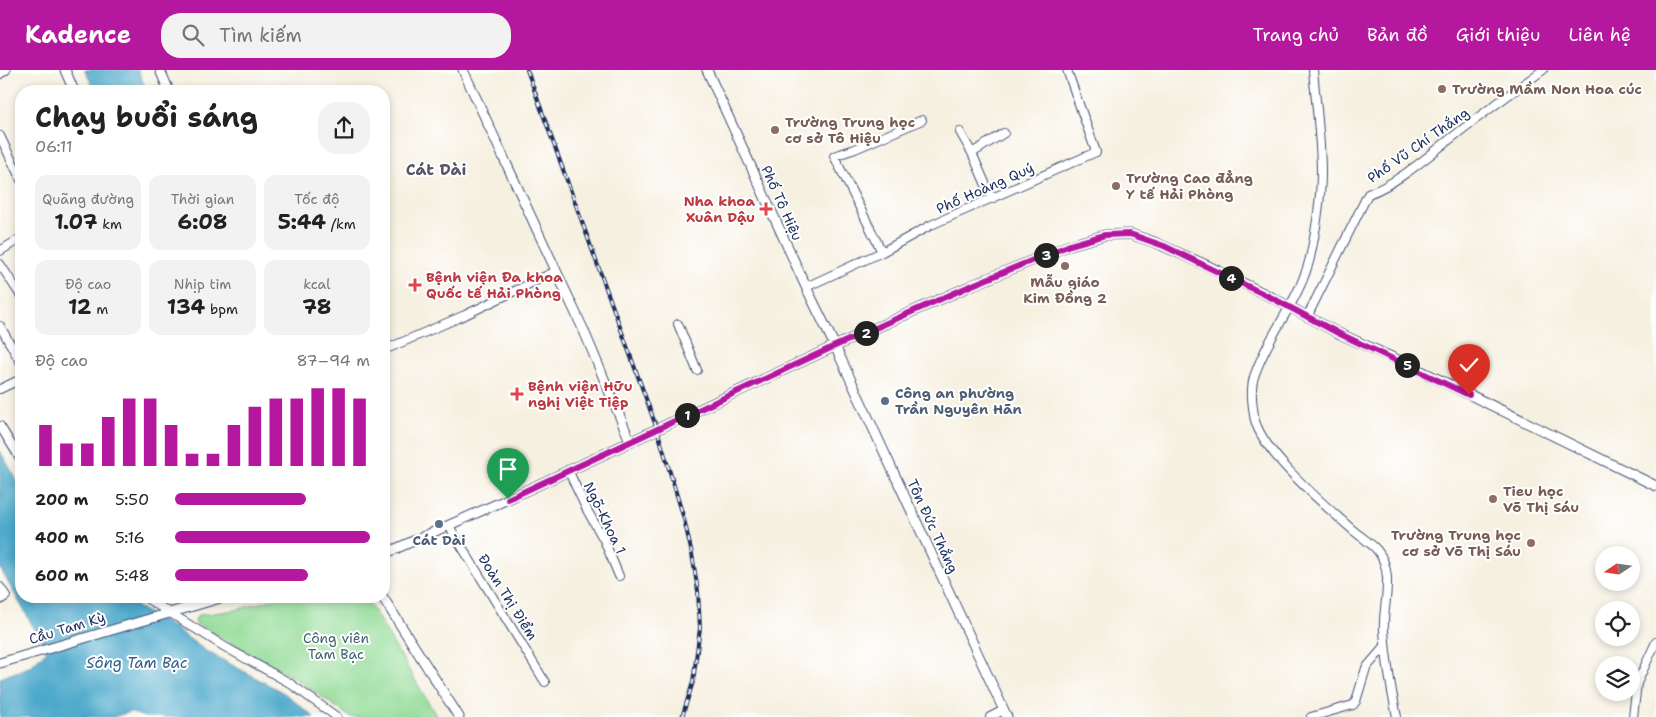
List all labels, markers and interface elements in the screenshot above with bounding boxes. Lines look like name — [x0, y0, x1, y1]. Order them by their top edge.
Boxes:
search box — [161, 13, 511, 58]
text: Kadence — [25, 19, 131, 51]
icon: search — [179, 21, 207, 49]
text: Tìm kiếm — [219, 23, 302, 48]
text: Trang chủ — [1253, 23, 1339, 47]
text: Bản đồ — [1367, 23, 1428, 47]
text: Giới thiệu — [1456, 23, 1540, 47]
text: Liên hệ — [1568, 23, 1631, 47]
place label: Trường Mầm Non Hoa cúc — [1452, 80, 1642, 98]
marker: Trường Mầm Non Hoa cúc — [1436, 83, 1448, 95]
text: Chạy buổi sáng — [35, 98, 258, 136]
button: share — [318, 102, 370, 154]
street label: Phố Vũ Chí Thắng — [1364, 103, 1472, 187]
place label: Trường Trung học cơ sở Tô Hiệu — [785, 113, 915, 147]
marker: Trường Trung học cơ sở Tô Hiệu — [769, 124, 781, 136]
text: 06:11 — [35, 136, 73, 157]
street label: Phố Hoàng Quý — [933, 158, 1037, 218]
district label: Cát Dài — [406, 159, 466, 180]
street label: Phố Tô Hiệu — [757, 163, 807, 243]
place label: Trường Cao đẳng Y tế Hải Phòng — [1126, 169, 1253, 203]
marker: Trường Cao đẳng Y tế Hải Phòng — [1110, 180, 1122, 192]
text: Quãng đường — [42, 190, 134, 208]
text: Thời gian — [171, 190, 234, 208]
text: Tốc độ — [294, 190, 339, 208]
place label: Nha khoa Xuân Dậu — [684, 192, 755, 226]
marker: Nha khoa Xuân Dậu — [759, 202, 773, 216]
text: 1.07 — [54, 208, 97, 236]
text: 6:08 — [177, 208, 228, 236]
text: 5:44 — [278, 208, 326, 236]
text: km — [97, 215, 122, 233]
text: /km — [326, 215, 356, 233]
pin: 3 — [1034, 242, 1058, 268]
text: 3 — [1042, 246, 1051, 264]
marker: Mẫu giáo Kim Đồng 2 — [1059, 260, 1071, 272]
pin: 4 — [1218, 266, 1244, 290]
place label: Bệnh viện Đa khoa Quốc tế Hải Phòng — [426, 268, 563, 302]
text: 4 — [1227, 269, 1236, 287]
place label: Mẫu giáo Kim Đồng 2 — [1023, 273, 1107, 307]
text: Độ cao — [65, 275, 111, 293]
text: Nhịp tim — [174, 275, 231, 293]
text: kcal — [303, 275, 330, 293]
marker: Bệnh viện Đa khoa Quốc tế Hải Phòng — [408, 278, 422, 292]
text: 12 — [68, 293, 92, 321]
text: 134 — [167, 293, 205, 321]
text: 78 — [302, 293, 331, 321]
text: m — [92, 300, 108, 318]
text: bpm — [205, 300, 238, 318]
pin: 2 — [854, 320, 878, 346]
text: 2 — [862, 324, 871, 342]
pin — [1448, 344, 1490, 395]
text: Độ cao — [35, 350, 88, 371]
text: 87–94 m — [296, 350, 370, 371]
icon: check — [1455, 351, 1483, 379]
pin: 5 — [1394, 352, 1420, 378]
text: 5 — [1403, 356, 1412, 374]
place label: Bệnh viện Hữu nghị Việt Tiệp — [528, 377, 633, 411]
place label: Công an phường Trần Nguyên Hãn — [895, 384, 1022, 418]
marker: Bệnh viện Hữu nghị Việt Tiệp — [510, 387, 524, 401]
marker: Công an phường Trần Nguyên Hãn — [879, 395, 891, 407]
pin: 1 — [674, 402, 700, 428]
text: 1 — [684, 406, 691, 424]
pin — [487, 448, 529, 499]
icon: arrive — [494, 455, 522, 483]
street label: Tôn Đức Thắng — [903, 476, 963, 576]
street label: Ngõ-Khoa 1 — [580, 479, 630, 557]
place label: Tieu học Võ Thị Sáu — [1503, 482, 1579, 516]
text: 200 m — [35, 489, 88, 510]
text: 5:50 — [115, 489, 149, 510]
marker: Tieu học Võ Thị Sáu — [1487, 493, 1499, 505]
marker: Cát Dài — [433, 518, 445, 530]
place label: Trường Trung học cơ sở Võ Thị Sáu — [1391, 526, 1521, 560]
text: 400 m — [35, 527, 89, 548]
text: 5:16 — [115, 527, 145, 548]
place label: Cát Dài — [412, 531, 466, 549]
marker: Trường Trung học cơ sở Võ Thị Sáu — [1525, 537, 1537, 549]
north arrow — [1595, 546, 1640, 591]
map controls — [1595, 546, 1640, 701]
street label: Đoàn Thị Điểm — [474, 551, 542, 643]
text: 600 m — [35, 565, 89, 586]
text: 5:48 — [115, 565, 150, 586]
button: locate — [1595, 601, 1640, 646]
street label: Cầu Tam Kỳ — [27, 608, 107, 648]
park label: Công viên Tam Bạc — [303, 629, 370, 663]
water label: Sông Tam Bạc — [86, 653, 188, 673]
button: layers — [1595, 656, 1640, 701]

